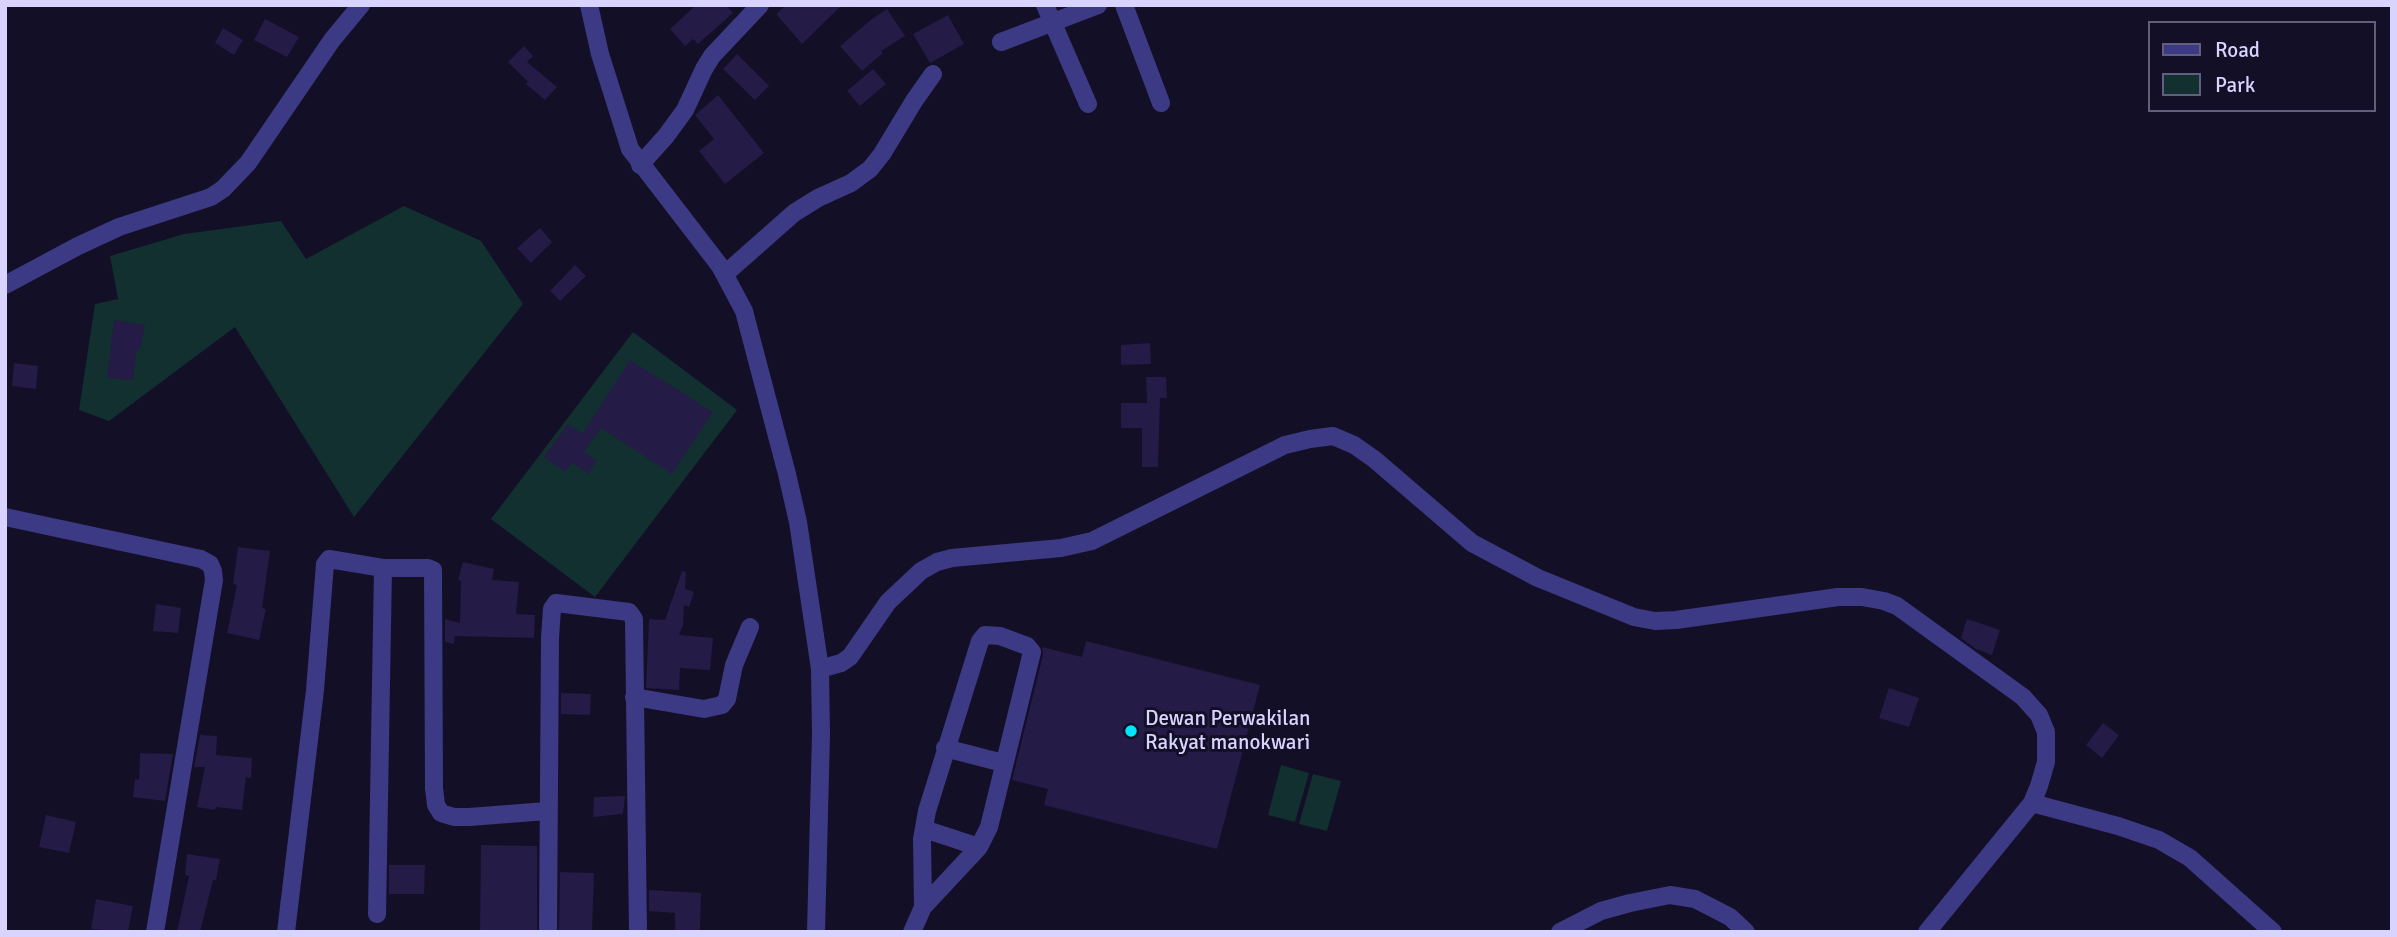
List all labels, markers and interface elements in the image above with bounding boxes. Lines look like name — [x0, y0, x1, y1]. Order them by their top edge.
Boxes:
legend — [2148, 21, 2376, 112]
text: Road — [2215, 37, 2260, 63]
text: Park — [2215, 72, 2255, 98]
place label: Dewan Perwakilan Rakyat manokwari — [1145, 706, 1311, 756]
marker: Dewan Perwakilan Rakyat manokwari — [1123, 723, 1139, 739]

